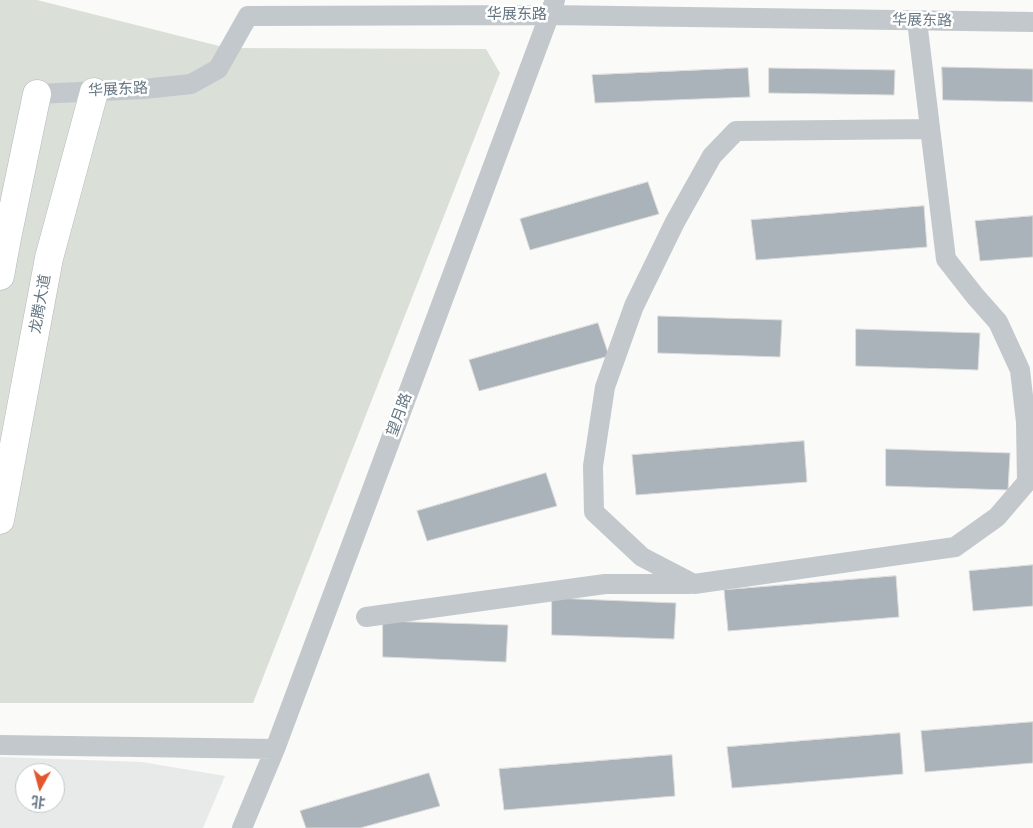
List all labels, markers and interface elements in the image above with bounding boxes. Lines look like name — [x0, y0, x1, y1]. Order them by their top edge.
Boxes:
street label: 华展东路 — [487, 6, 547, 24]
street label: 华展东路 — [892, 11, 952, 31]
street label: 华展东路 — [88, 79, 148, 101]
street label: 龙腾大道 — [27, 273, 55, 335]
street label: 望月路 — [384, 391, 416, 439]
north arrow — [15, 763, 65, 813]
text: 北 — [30, 792, 46, 812]

